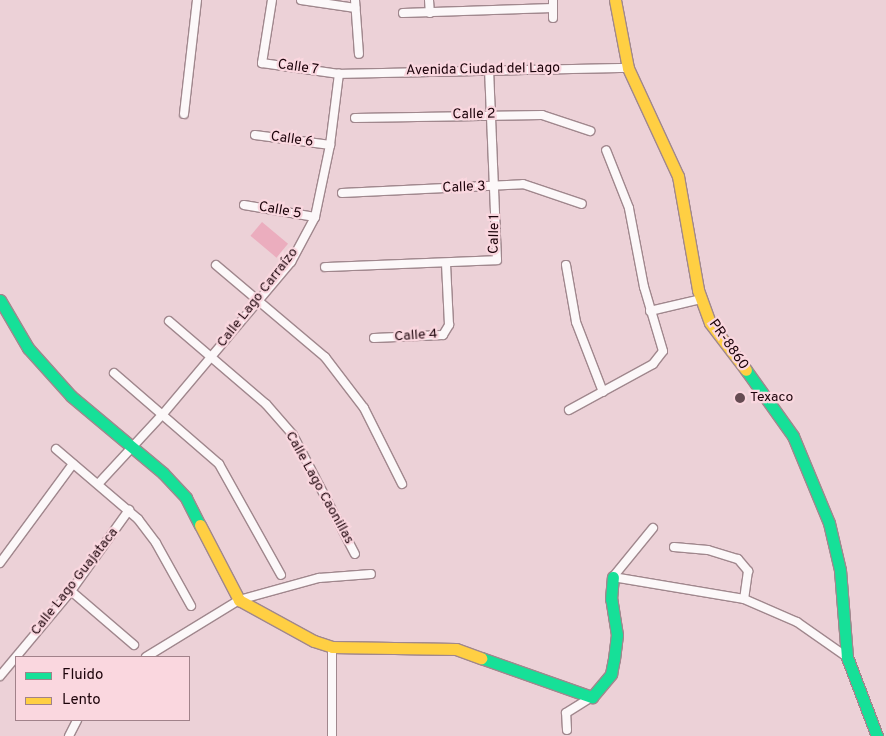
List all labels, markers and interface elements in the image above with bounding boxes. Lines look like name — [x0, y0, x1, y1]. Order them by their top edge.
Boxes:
street label: Calle 7 — [276, 57, 320, 79]
street label: Avenida Ciudad del Lago — [406, 60, 560, 80]
street label: Calle 2 — [452, 106, 496, 124]
street label: Calle 6 — [270, 129, 314, 151]
street label: Calle 3 — [442, 179, 486, 197]
street label: Calle 5 — [257, 199, 303, 223]
street label: Calle 1 — [486, 214, 504, 254]
street label: Calle Lago Carraízo — [214, 245, 302, 351]
street label: PR-8860 — [704, 316, 752, 374]
street label: Calle 4 — [394, 326, 438, 346]
place label: Texaco — [750, 390, 793, 406]
marker: Texaco — [734, 392, 746, 404]
street label: Calle Lago Caonillas — [281, 429, 357, 547]
street label: Calle Lago Guajataca — [28, 525, 122, 639]
legend — [15, 656, 190, 721]
text: Fluido — [62, 666, 103, 685]
text: Lento — [62, 691, 101, 710]

